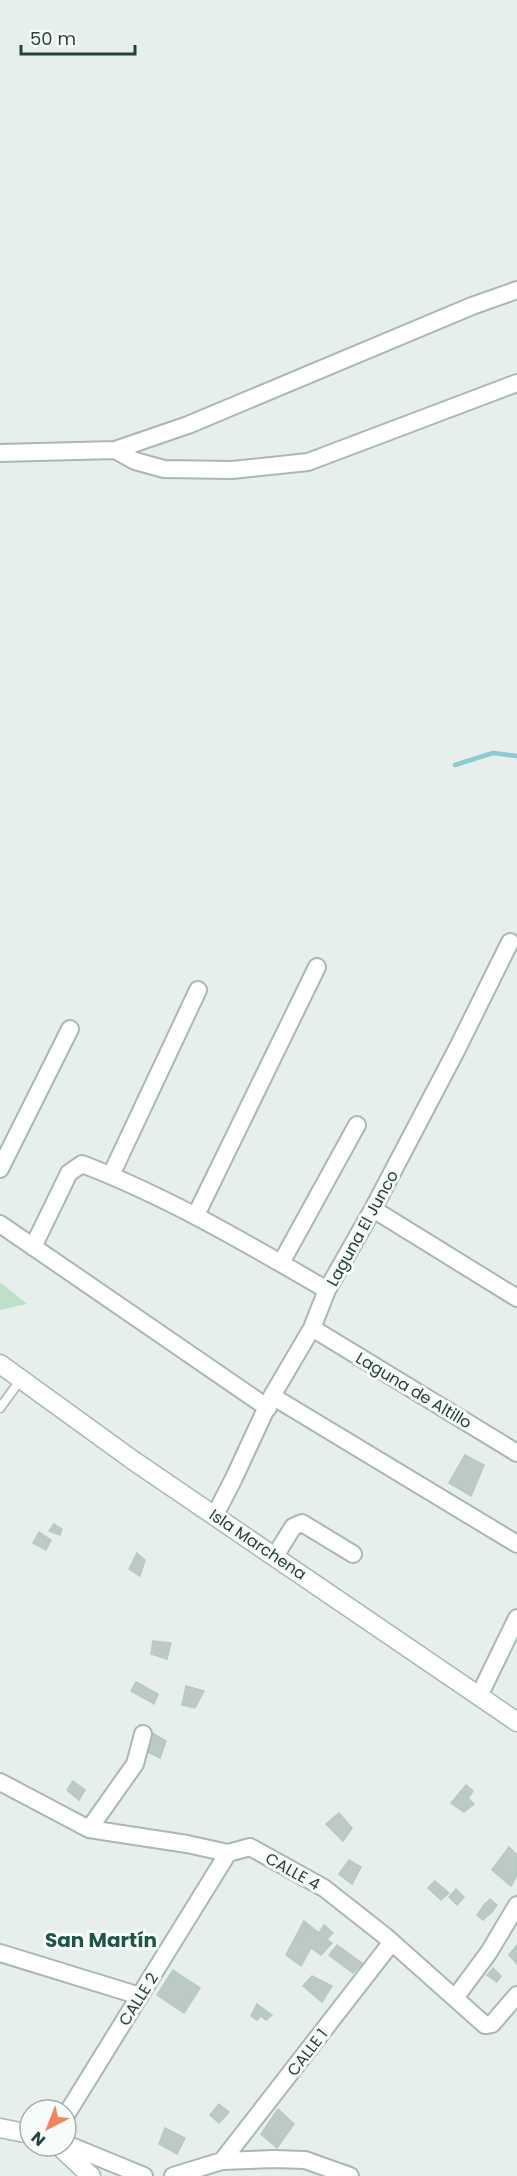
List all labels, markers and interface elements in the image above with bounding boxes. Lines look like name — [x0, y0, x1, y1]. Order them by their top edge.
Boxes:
scale bar — [21, 18, 135, 56]
text: 50 m — [30, 26, 76, 51]
street label: Laguna El Junco — [321, 1166, 404, 1290]
street label: Laguna de Altillo — [351, 1347, 476, 1434]
street label: Isla Marchena — [205, 1503, 311, 1585]
street label: CALLE 4 — [261, 1847, 324, 1896]
district label: San Martín — [45, 1926, 157, 1954]
street label: CALLE 2 — [113, 1968, 164, 2030]
street label: CALLE 1 — [282, 2024, 333, 2081]
north arrow — [18, 2098, 78, 2158]
text: N — [26, 2126, 50, 2151]

